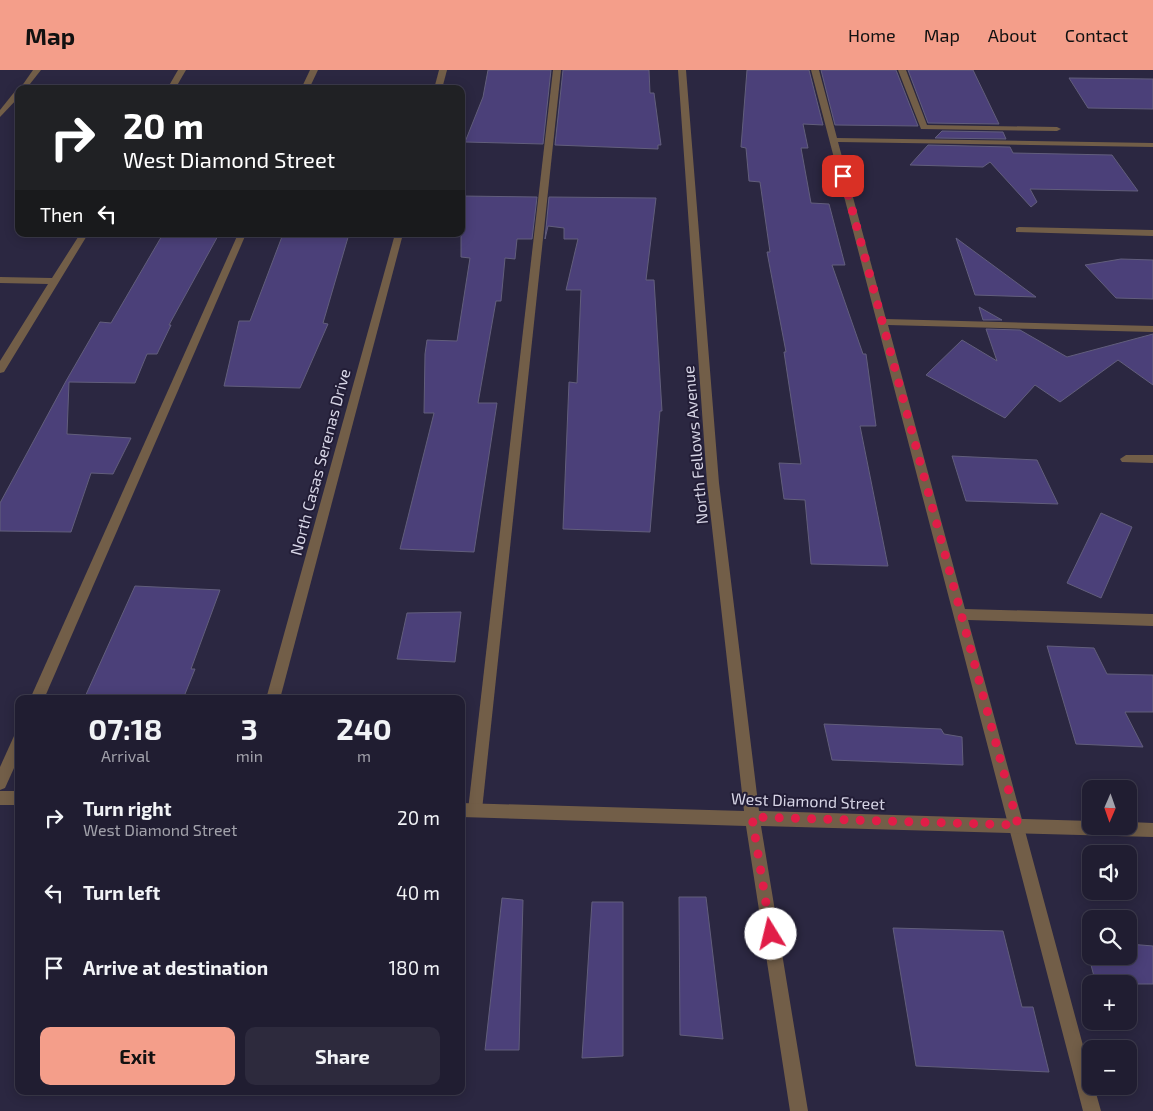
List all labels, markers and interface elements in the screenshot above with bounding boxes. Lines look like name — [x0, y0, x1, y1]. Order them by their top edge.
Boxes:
text: Map — [25, 21, 75, 50]
text: Home — [848, 24, 896, 46]
text: Map — [924, 24, 960, 46]
text: About — [988, 24, 1037, 46]
text: Contact — [1065, 24, 1128, 46]
text: 20 m — [123, 104, 204, 146]
icon: right — [40, 105, 105, 170]
text: West Diamond Street — [123, 146, 335, 172]
pin — [822, 155, 864, 197]
icon: arrive — [829, 162, 857, 190]
icon: left — [93, 200, 121, 228]
text: Then — [40, 203, 83, 226]
street label: North Fellows Avenue — [678, 365, 711, 525]
street label: North Casas Serenas Drive — [285, 366, 354, 557]
text: 07:18 — [88, 710, 162, 746]
text: 3 — [241, 710, 258, 746]
text: 240 — [336, 710, 392, 746]
text: Arrival — [101, 746, 150, 765]
text: min — [236, 746, 263, 765]
text: m — [357, 746, 371, 765]
north arrow — [1082, 780, 1138, 835]
map controls — [1082, 780, 1137, 1095]
street label: West Diamond Street — [731, 788, 885, 813]
text: Turn right — [83, 797, 171, 820]
icon: right — [40, 804, 68, 832]
text: 20 m — [397, 806, 440, 829]
text: West Diamond Street — [83, 820, 237, 839]
button: sound — [1082, 845, 1137, 900]
icon: left — [40, 879, 68, 907]
text: Turn left — [83, 881, 160, 904]
text: 40 m — [396, 881, 440, 904]
position arrow — [744, 907, 796, 959]
button: search — [1082, 910, 1137, 965]
icon: arrive — [40, 954, 68, 982]
text: Arrive at destination — [83, 956, 268, 979]
text: 180 m — [389, 956, 440, 979]
button: + — [1082, 975, 1137, 1030]
button: Exit — [40, 1027, 235, 1085]
button: Share — [245, 1027, 440, 1085]
button: − — [1082, 1040, 1137, 1095]

